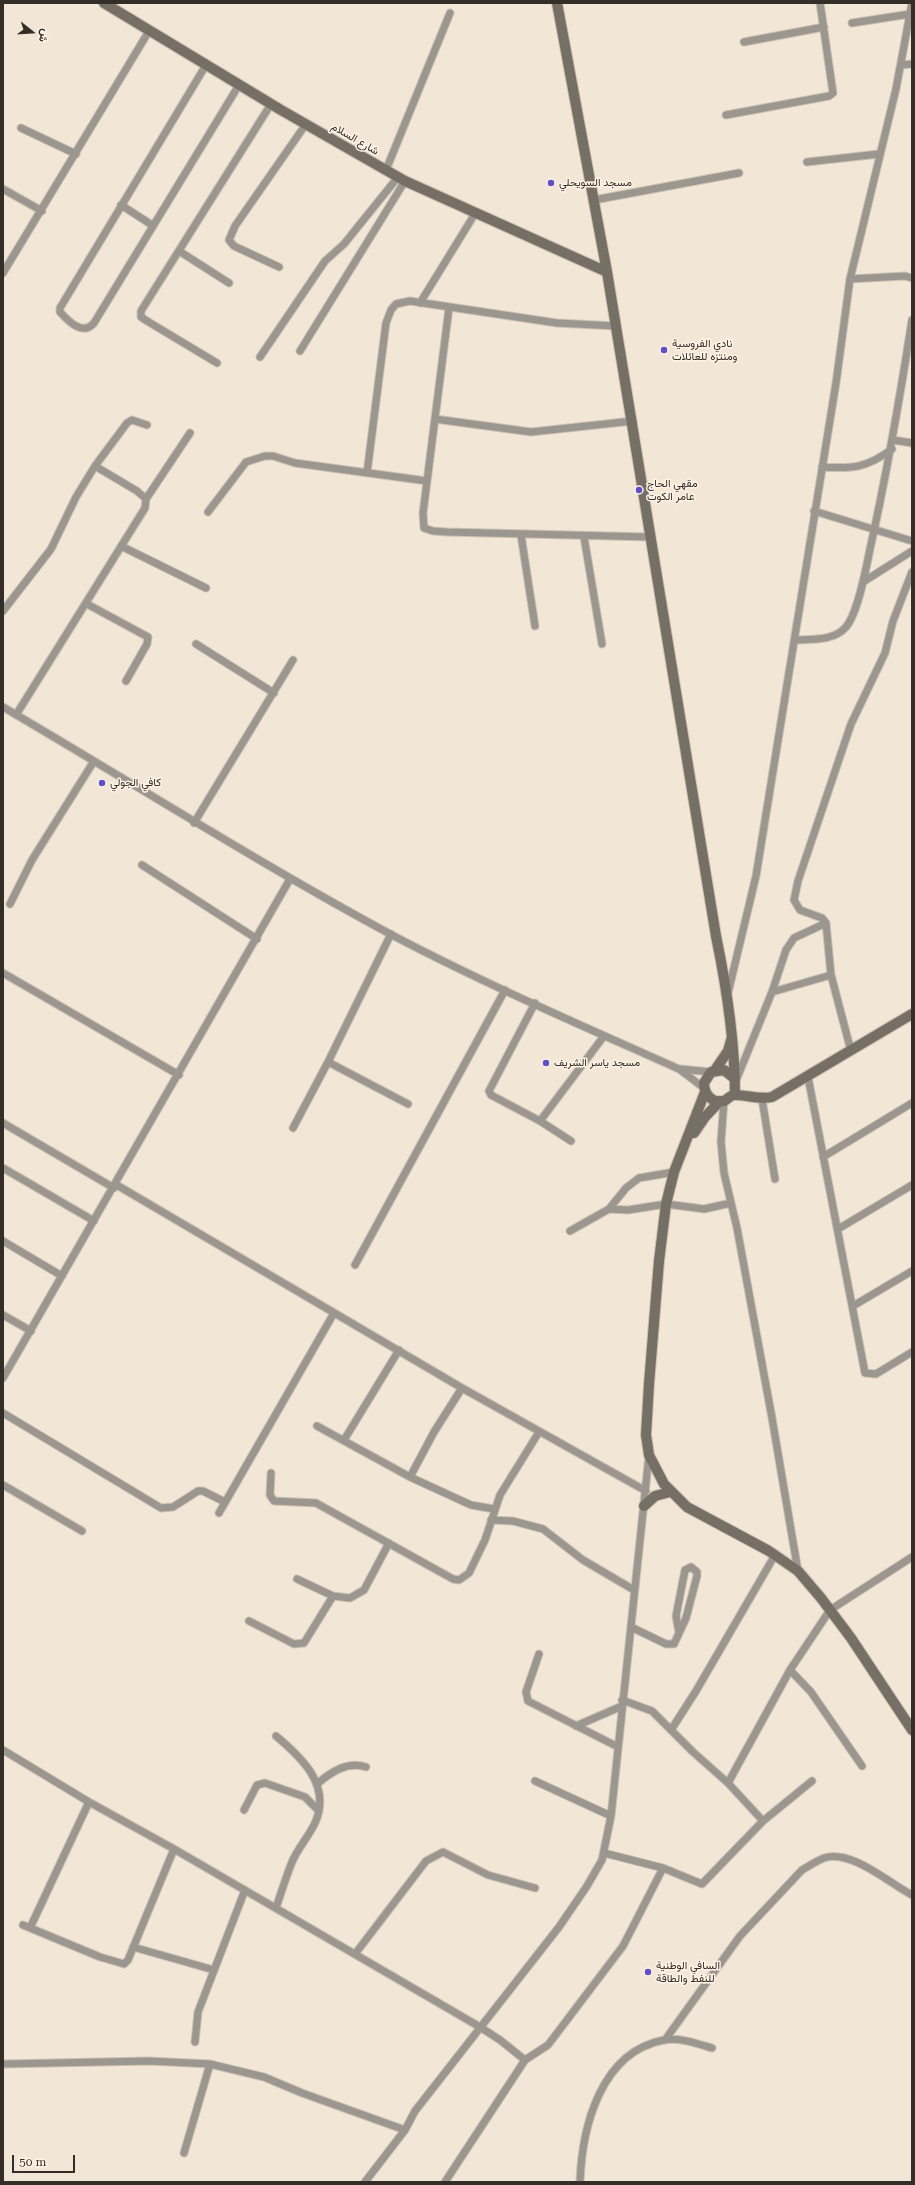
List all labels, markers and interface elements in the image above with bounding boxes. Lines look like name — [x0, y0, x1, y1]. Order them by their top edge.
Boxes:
north arrow — [12, 12, 52, 52]
text: ش — [36, 27, 52, 44]
street label: شارع السلام — [329, 120, 381, 158]
place label: مسجد السويحلي — [559, 176, 632, 190]
marker: مسجد السويحلي — [546, 178, 556, 188]
place label: نادي الفروسية ومنتزه للعائلات — [672, 337, 737, 363]
marker: نادي الفروسية ومنتزه للعائلات — [659, 345, 669, 355]
place label: مقهي الحاج عامر الكوت — [647, 477, 698, 503]
marker: مقهي الحاج عامر الكوت — [634, 485, 644, 495]
place label: كافي الجولي — [110, 776, 161, 790]
marker: كافي الجولي — [97, 778, 107, 788]
place label: مسجد ياسر الشريف — [554, 1056, 640, 1070]
marker: مسجد ياسر الشريف — [541, 1058, 551, 1068]
place label: السافي الوطنية للنفط والطاقة — [656, 1959, 720, 1985]
marker: السافي الوطنية للنفط والطاقة — [643, 1967, 653, 1977]
scale bar — [14, 2147, 77, 2173]
text: 50 m — [19, 2155, 46, 2169]

